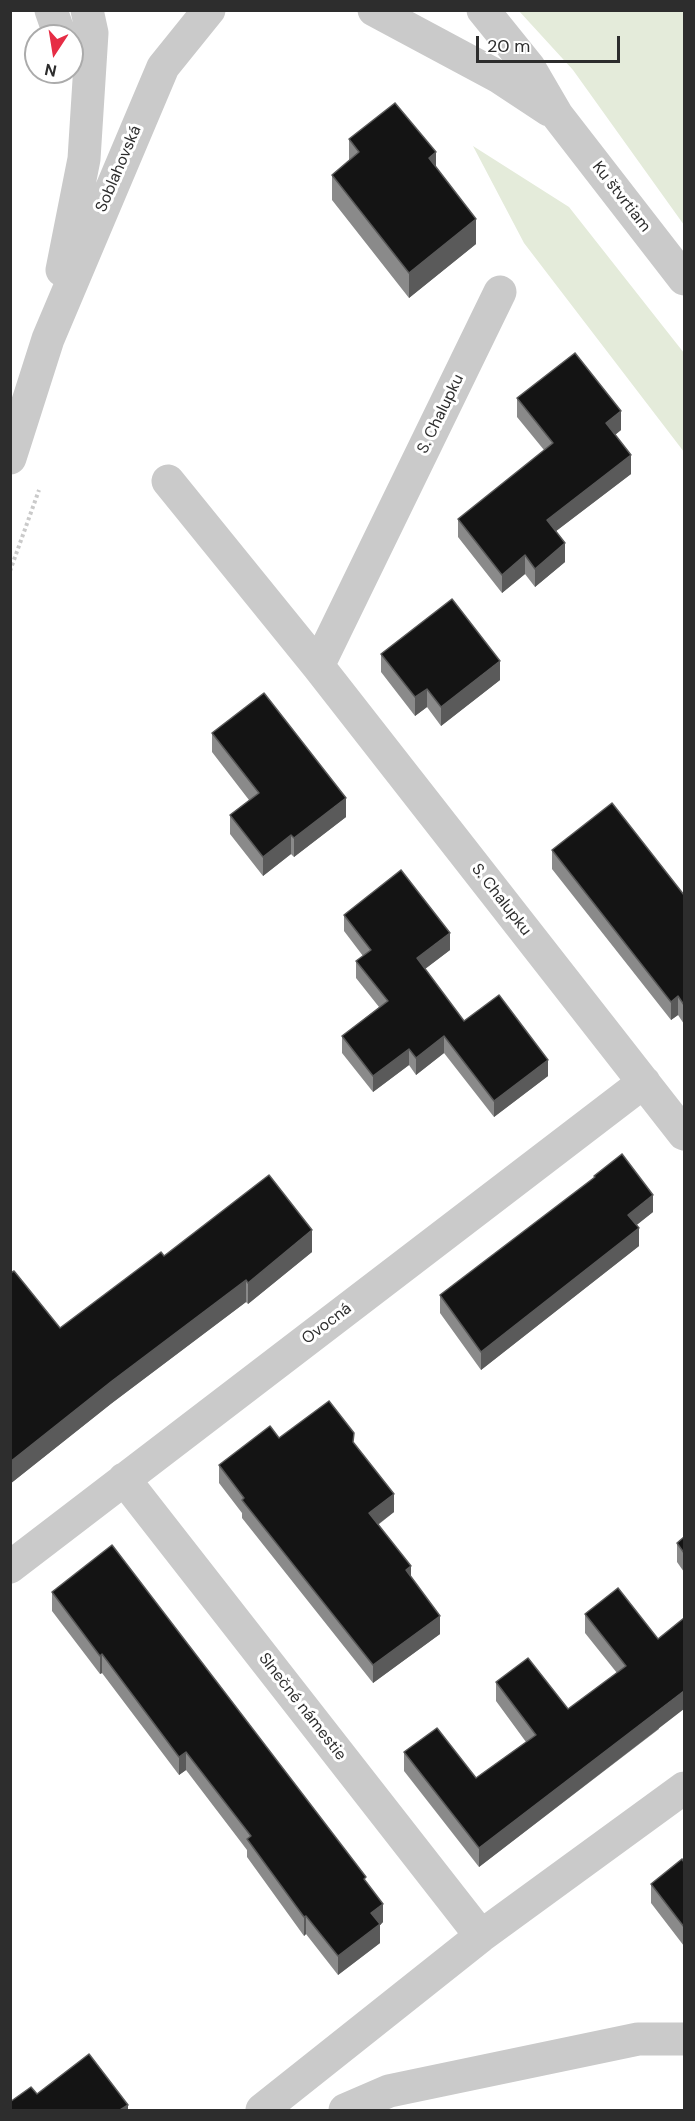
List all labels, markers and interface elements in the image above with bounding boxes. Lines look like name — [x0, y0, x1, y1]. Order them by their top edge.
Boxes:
north arrow — [24, 24, 84, 84]
scale bar — [479, 24, 623, 62]
text: 20 m — [487, 34, 530, 58]
text: N — [43, 59, 58, 82]
street label: Soblahovská — [92, 123, 146, 215]
street label: Ku štvrtiam — [588, 158, 654, 236]
street label: S. Chalupku — [414, 371, 468, 457]
street label: S. Chalupku — [467, 860, 535, 940]
street label: Ovocná — [298, 1299, 356, 1349]
street label: Slnečné námestie — [254, 1650, 350, 1764]

